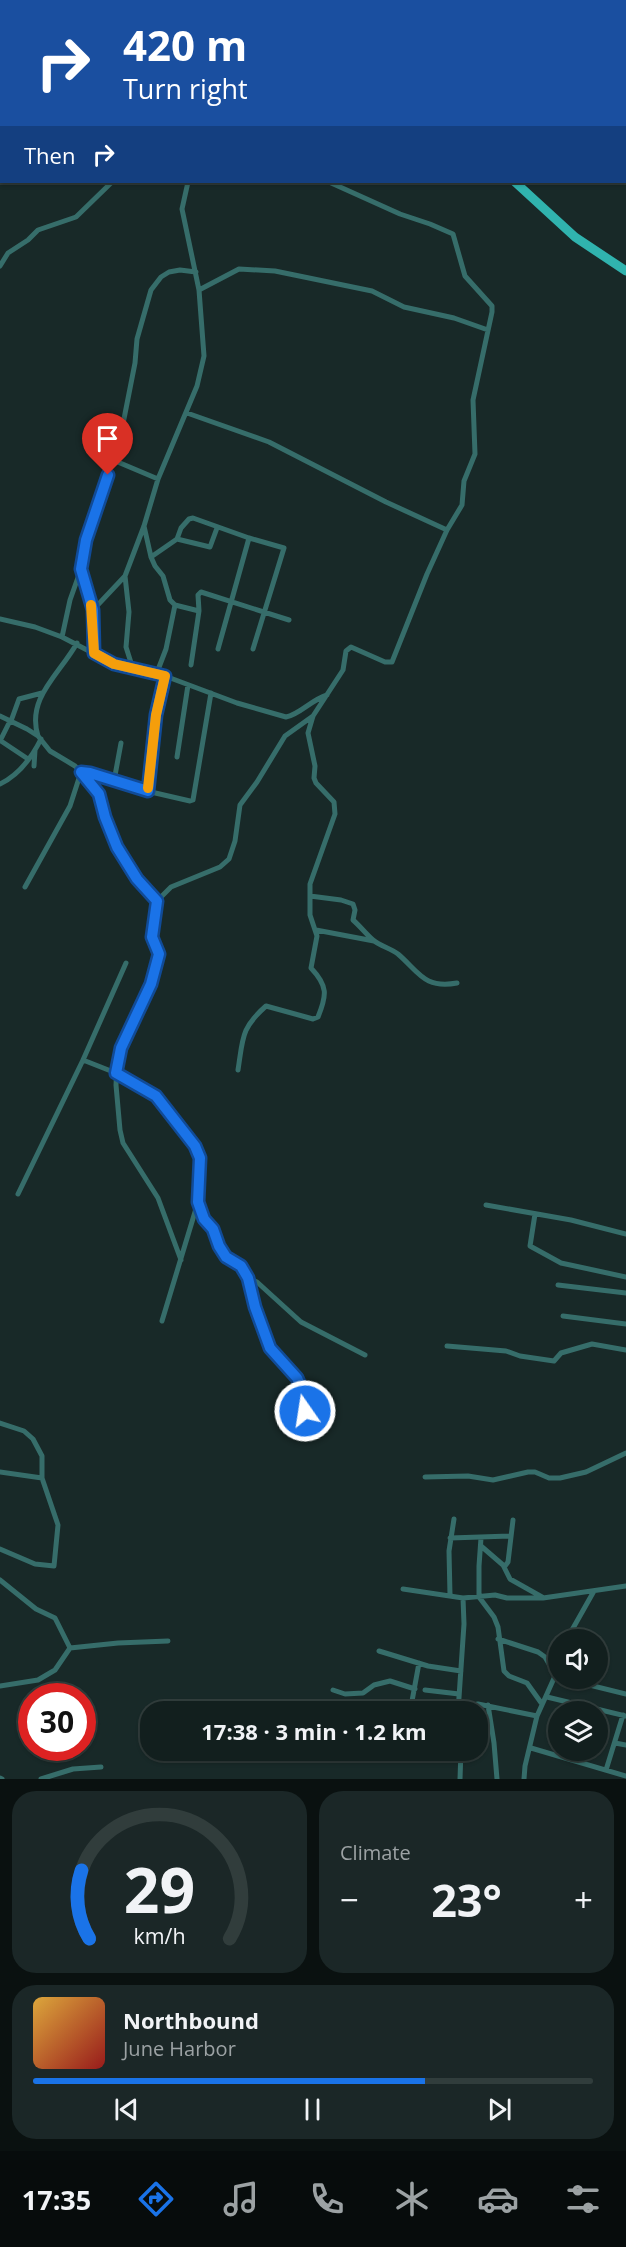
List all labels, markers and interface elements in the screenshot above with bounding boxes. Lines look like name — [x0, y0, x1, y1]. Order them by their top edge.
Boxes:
text: 420 m — [123, 16, 247, 73]
icon: right — [24, 24, 102, 102]
text: Turn right — [123, 70, 248, 107]
icon: right — [87, 138, 120, 171]
text: Then — [24, 140, 75, 170]
pin — [82, 413, 133, 475]
icon: arrive — [91, 422, 124, 455]
position arrow — [273, 1379, 337, 1443]
map controls — [548, 1629, 608, 1761]
button: sound — [548, 1629, 608, 1689]
speed limit sign: 30 — [18, 1683, 96, 1761]
button: layers — [548, 1701, 608, 1761]
text: 17:38 · 3 min · 1.2 km — [201, 1716, 427, 1746]
text: Climate — [340, 1839, 411, 1866]
text: 29 — [124, 1846, 195, 1931]
text: 23° — [431, 1869, 502, 1930]
text: − — [340, 1877, 359, 1922]
text: + — [574, 1877, 593, 1922]
text: km/h — [133, 1921, 186, 1950]
text: Northbound — [123, 2005, 259, 2035]
text: June Harbor — [123, 2035, 236, 2062]
icon: previous — [110, 2093, 143, 2126]
icon: pause — [296, 2093, 329, 2126]
icon: next — [483, 2093, 516, 2126]
icon: directions — [135, 2178, 177, 2220]
icon: music — [220, 2178, 262, 2220]
icon: phone — [306, 2178, 348, 2220]
icon: climate — [391, 2178, 433, 2220]
icon: car — [477, 2178, 519, 2220]
icon: filters — [562, 2178, 604, 2220]
text: 17:35 — [22, 2181, 91, 2218]

